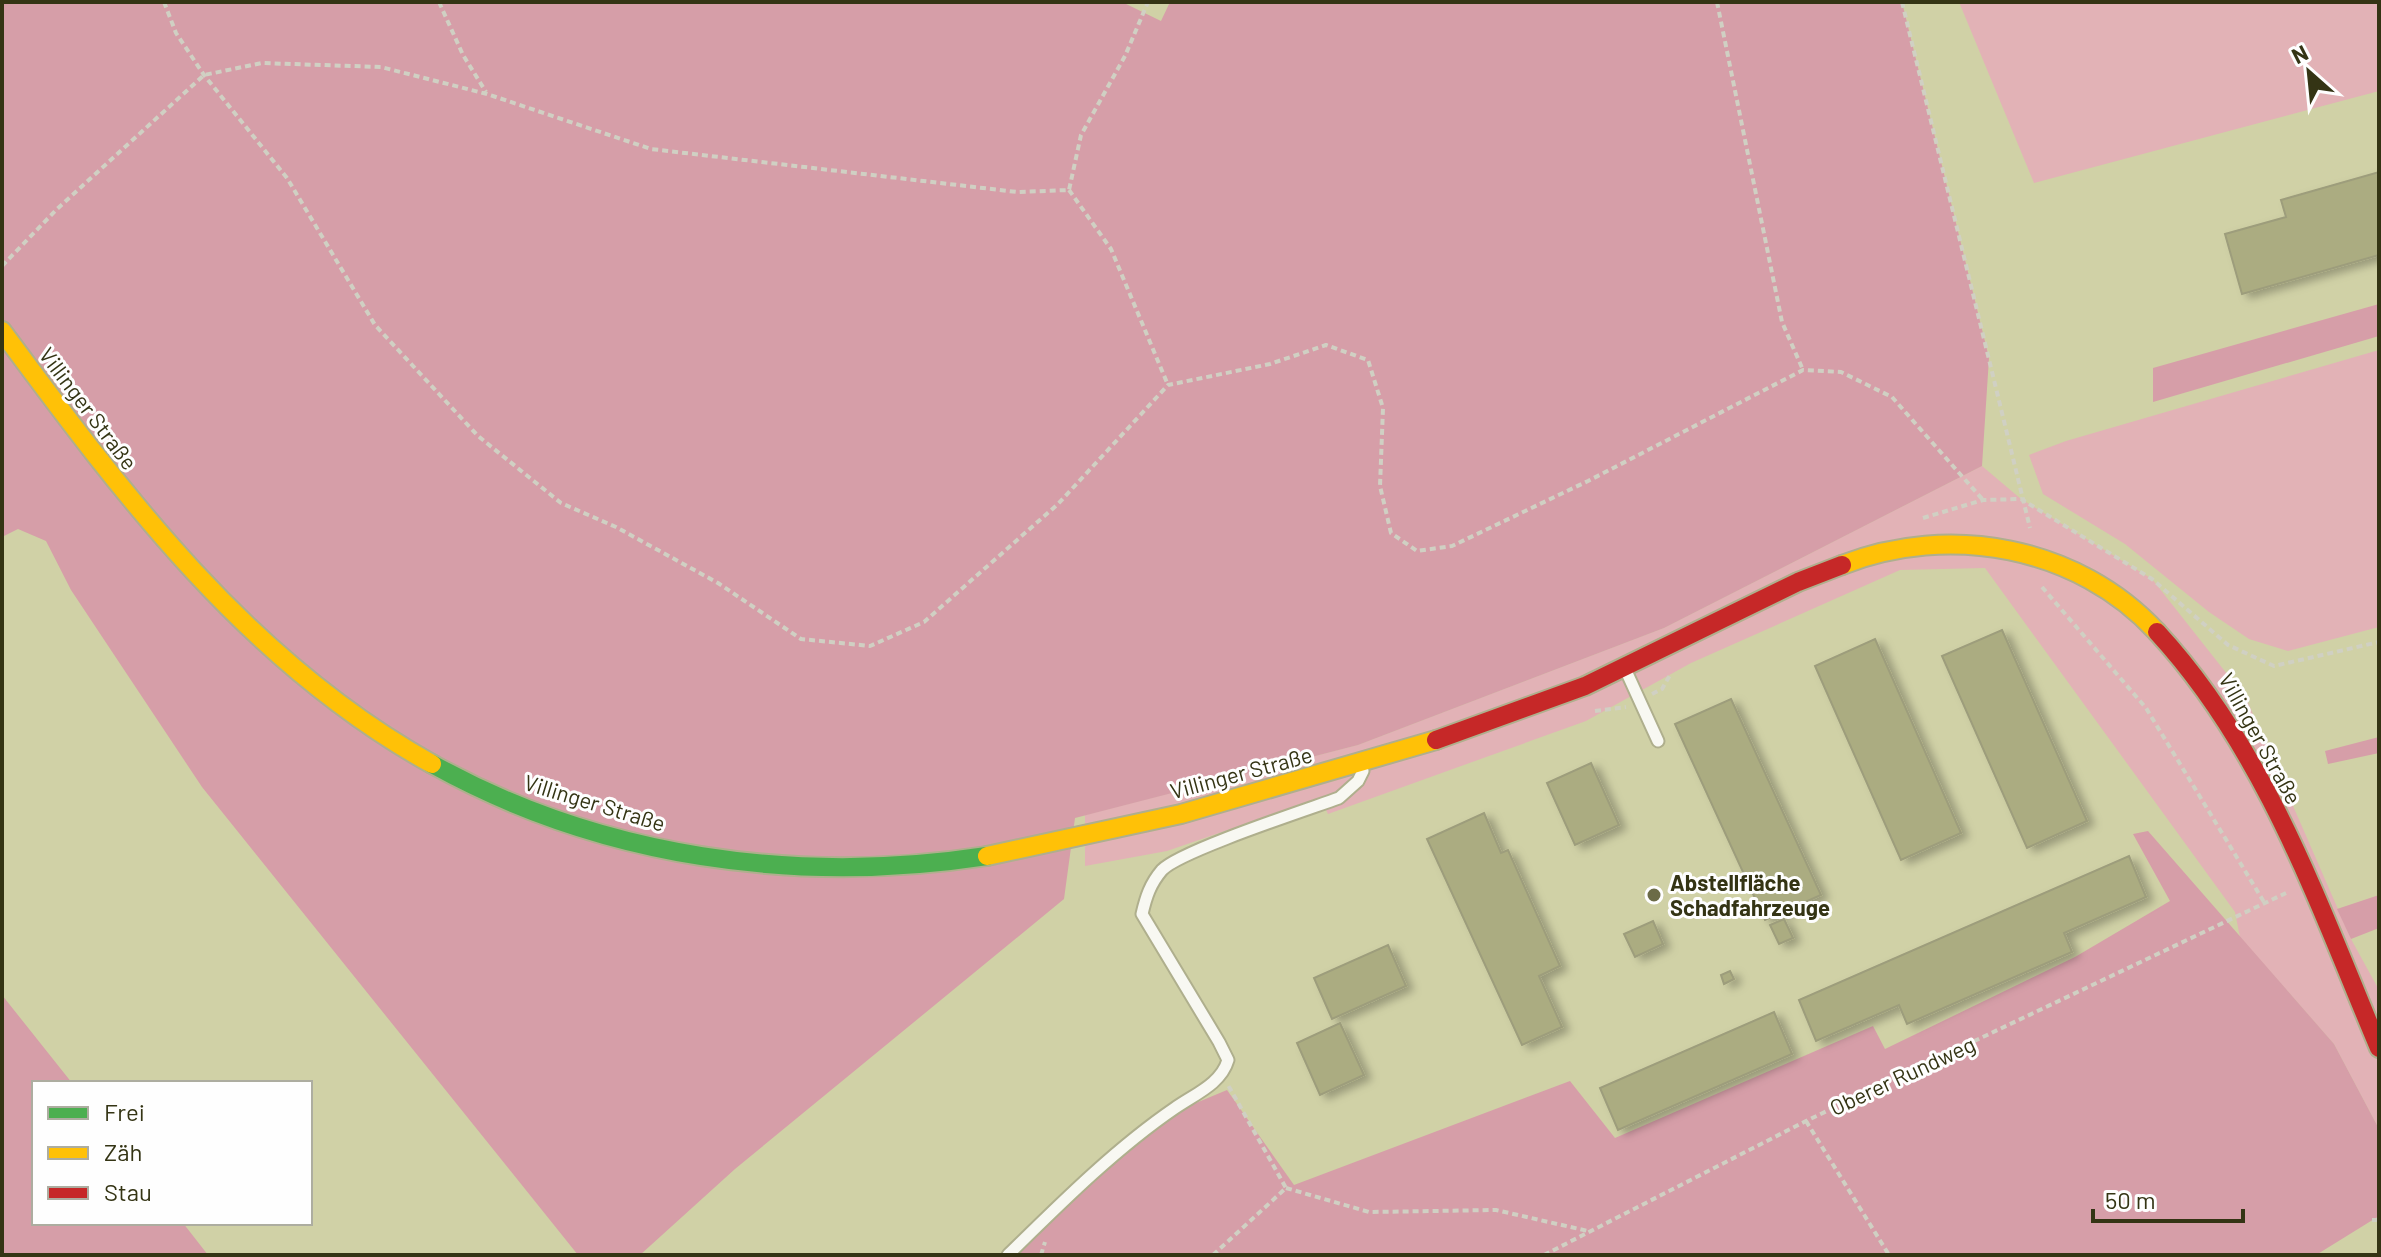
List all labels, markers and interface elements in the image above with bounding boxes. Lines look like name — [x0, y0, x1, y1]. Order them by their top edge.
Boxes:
north arrow — [2269, 32, 2349, 112]
text: N — [2287, 38, 2312, 68]
street label: Villinger Straße — [35, 342, 143, 474]
street label: Villinger Straße — [2214, 668, 2308, 808]
street label: Villinger Straße — [1167, 741, 1315, 803]
street label: Villinger Straße — [521, 768, 669, 836]
place label: Abstellfläche Schadfahrzeuge — [1670, 869, 1830, 920]
marker: Abstellfläche Schadfahrzeuge — [1645, 886, 1663, 904]
street label: Oberer Rundweg — [1825, 1030, 1979, 1120]
legend — [32, 1081, 312, 1225]
text: Frei — [104, 1097, 145, 1126]
text: Zäh — [104, 1137, 142, 1166]
scale bar — [2093, 1173, 2243, 1223]
text: Stau — [104, 1177, 152, 1206]
text: 50 m — [2105, 1185, 2156, 1214]

